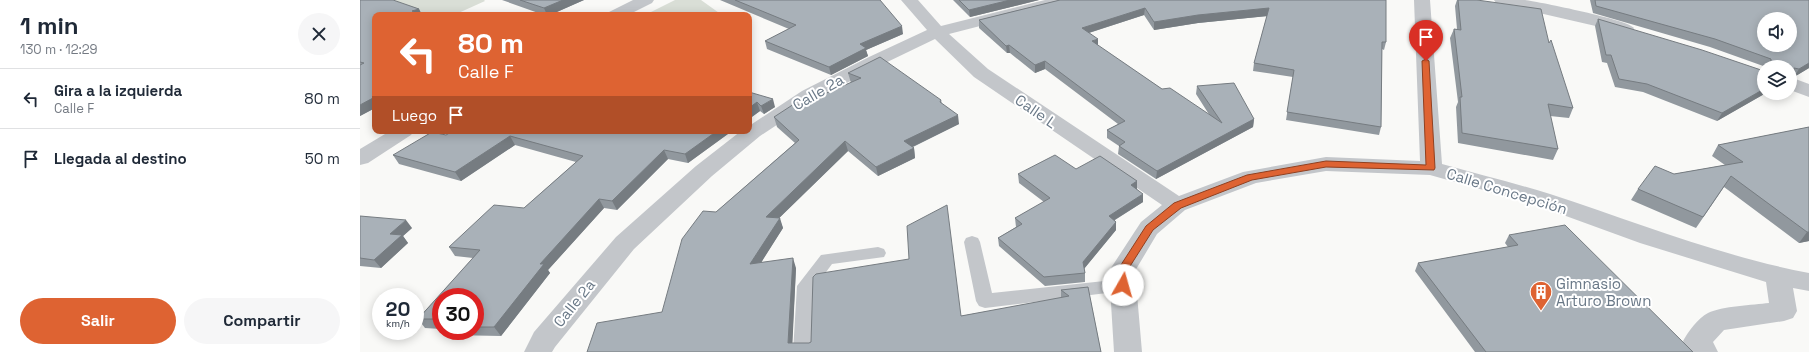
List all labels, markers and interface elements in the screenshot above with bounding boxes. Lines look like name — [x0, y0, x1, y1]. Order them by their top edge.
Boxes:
text: 1 min — [20, 10, 79, 41]
map controls — [1757, 12, 1797, 100]
button: sound — [1757, 12, 1797, 52]
button: close — [298, 13, 340, 55]
pin — [1409, 20, 1443, 61]
text: 80 m — [458, 25, 524, 61]
icon: arrive — [1415, 26, 1437, 48]
icon: left — [392, 28, 444, 80]
text: 130 m · 12:29 — [20, 41, 98, 58]
text: Calle F — [458, 60, 514, 83]
button: layers — [1757, 60, 1797, 100]
street label: Calle 2a — [789, 70, 847, 114]
text: Gira a la izquierda — [54, 81, 182, 100]
icon: left — [20, 88, 42, 110]
text: 80 m — [304, 89, 340, 108]
street label: Calle L — [1011, 90, 1061, 132]
text: Calle F — [54, 100, 94, 117]
icon: arrive — [445, 104, 467, 126]
text: Luego — [392, 106, 437, 125]
icon: arrive — [20, 148, 42, 170]
text: Llegada al destino — [54, 149, 187, 168]
text: 50 m — [305, 149, 340, 168]
street label: Calle Concepción — [1444, 164, 1570, 218]
position arrow — [1102, 264, 1144, 306]
place label: Gimnasio Arturo Brown — [1556, 274, 1651, 310]
street label: Calle 2a — [549, 275, 599, 331]
building icon: Gimnasio Arturo Brown — [1528, 279, 1554, 312]
speed limit sign: 30 — [432, 288, 484, 340]
text: 20 — [386, 296, 410, 322]
button: Salir — [20, 298, 176, 344]
button: Compartir — [184, 298, 340, 344]
text: km/h — [386, 317, 410, 330]

